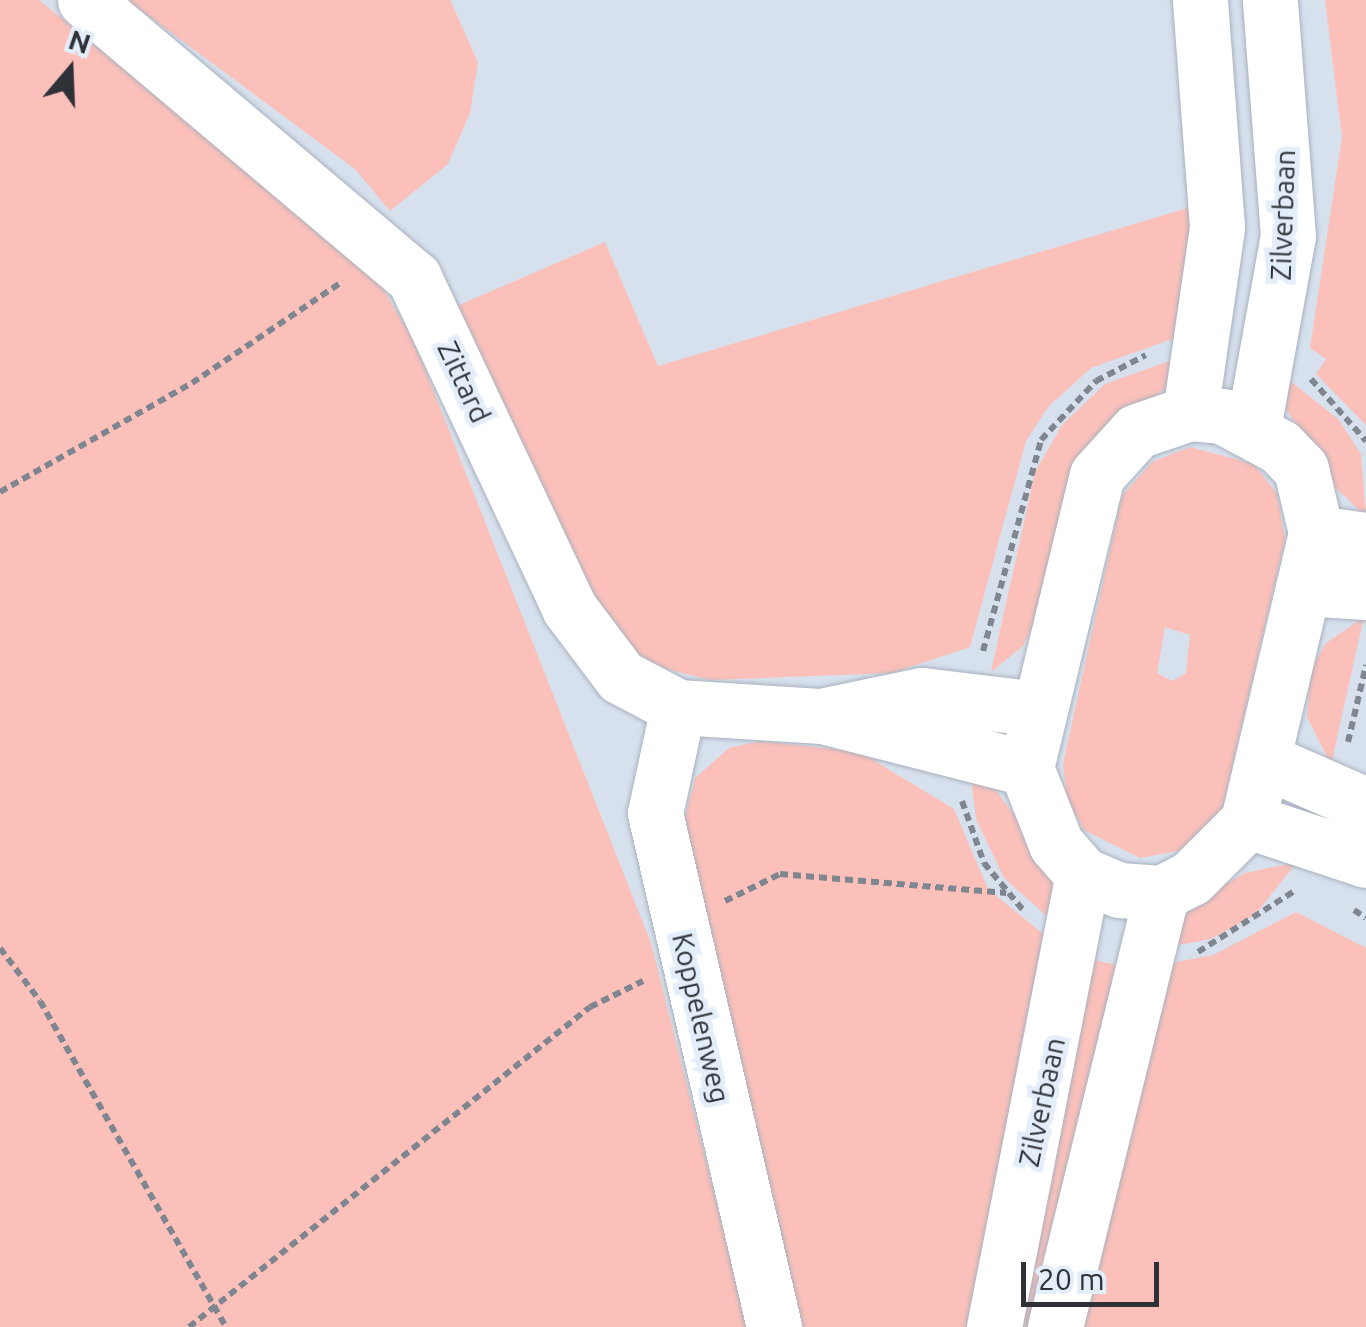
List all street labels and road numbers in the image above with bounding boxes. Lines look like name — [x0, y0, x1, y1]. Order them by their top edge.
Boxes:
street label: Zilverbaan — [1264, 149, 1302, 281]
street label: Zittard — [431, 336, 497, 428]
street label: Koppelenweg — [665, 930, 737, 1106]
street label: Zilverbaan — [1012, 1034, 1072, 1170]

